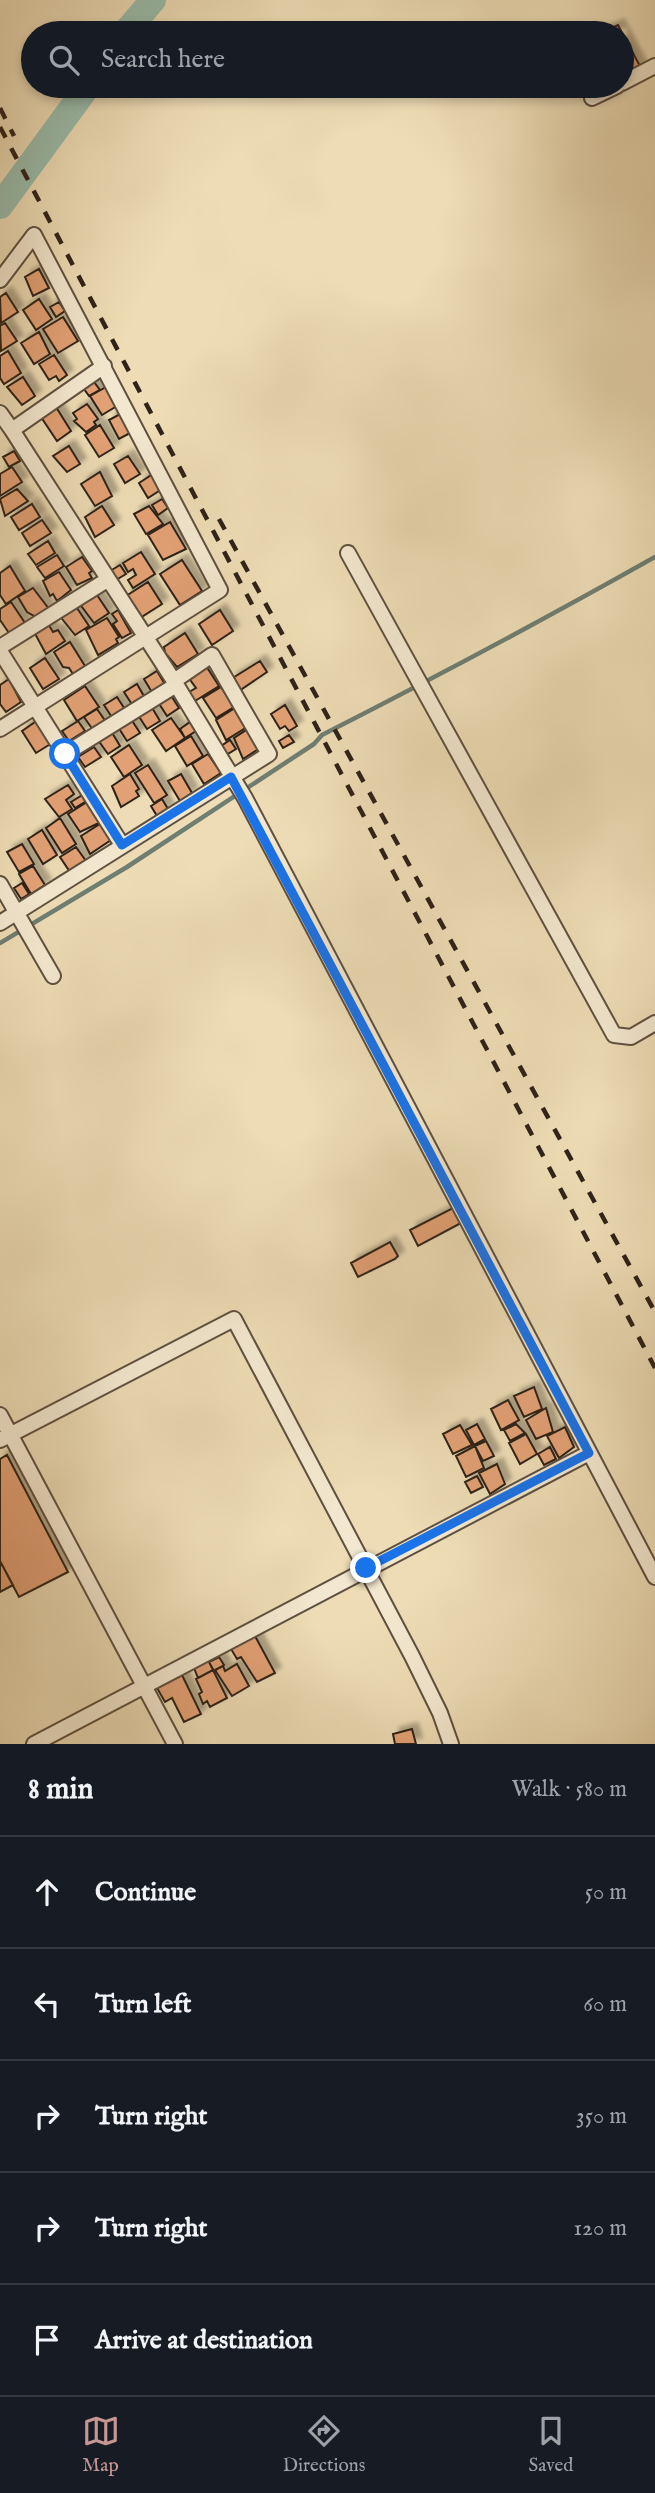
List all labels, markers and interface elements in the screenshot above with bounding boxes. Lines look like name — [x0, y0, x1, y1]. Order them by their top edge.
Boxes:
search box — [21, 21, 634, 98]
icon: search — [45, 41, 83, 79]
text: Search here — [101, 43, 225, 76]
route start — [49, 738, 80, 769]
route end — [350, 1552, 381, 1583]
text: 8 min — [28, 1771, 94, 1809]
text: Walk · 580 m — [511, 1775, 627, 1804]
icon: ahead — [28, 1873, 66, 1911]
text: Continue — [95, 1876, 196, 1909]
text: 50 m — [585, 1878, 627, 1907]
icon: left — [28, 1985, 66, 2023]
text: Turn left — [95, 1988, 192, 2021]
text: 60 m — [583, 1990, 627, 2019]
icon: right — [28, 2097, 66, 2135]
text: Turn right — [95, 2100, 208, 2133]
text: 350 m — [576, 2102, 627, 2131]
icon: right — [28, 2209, 66, 2247]
text: Turn right — [95, 2212, 208, 2245]
text: 120 m — [574, 2214, 627, 2243]
icon: arrive — [28, 2321, 66, 2359]
text: Arrive at destination — [95, 2324, 313, 2357]
tab: Map — [82, 2412, 120, 2478]
tab: Directions — [283, 2412, 365, 2478]
tab: Saved — [528, 2412, 573, 2478]

